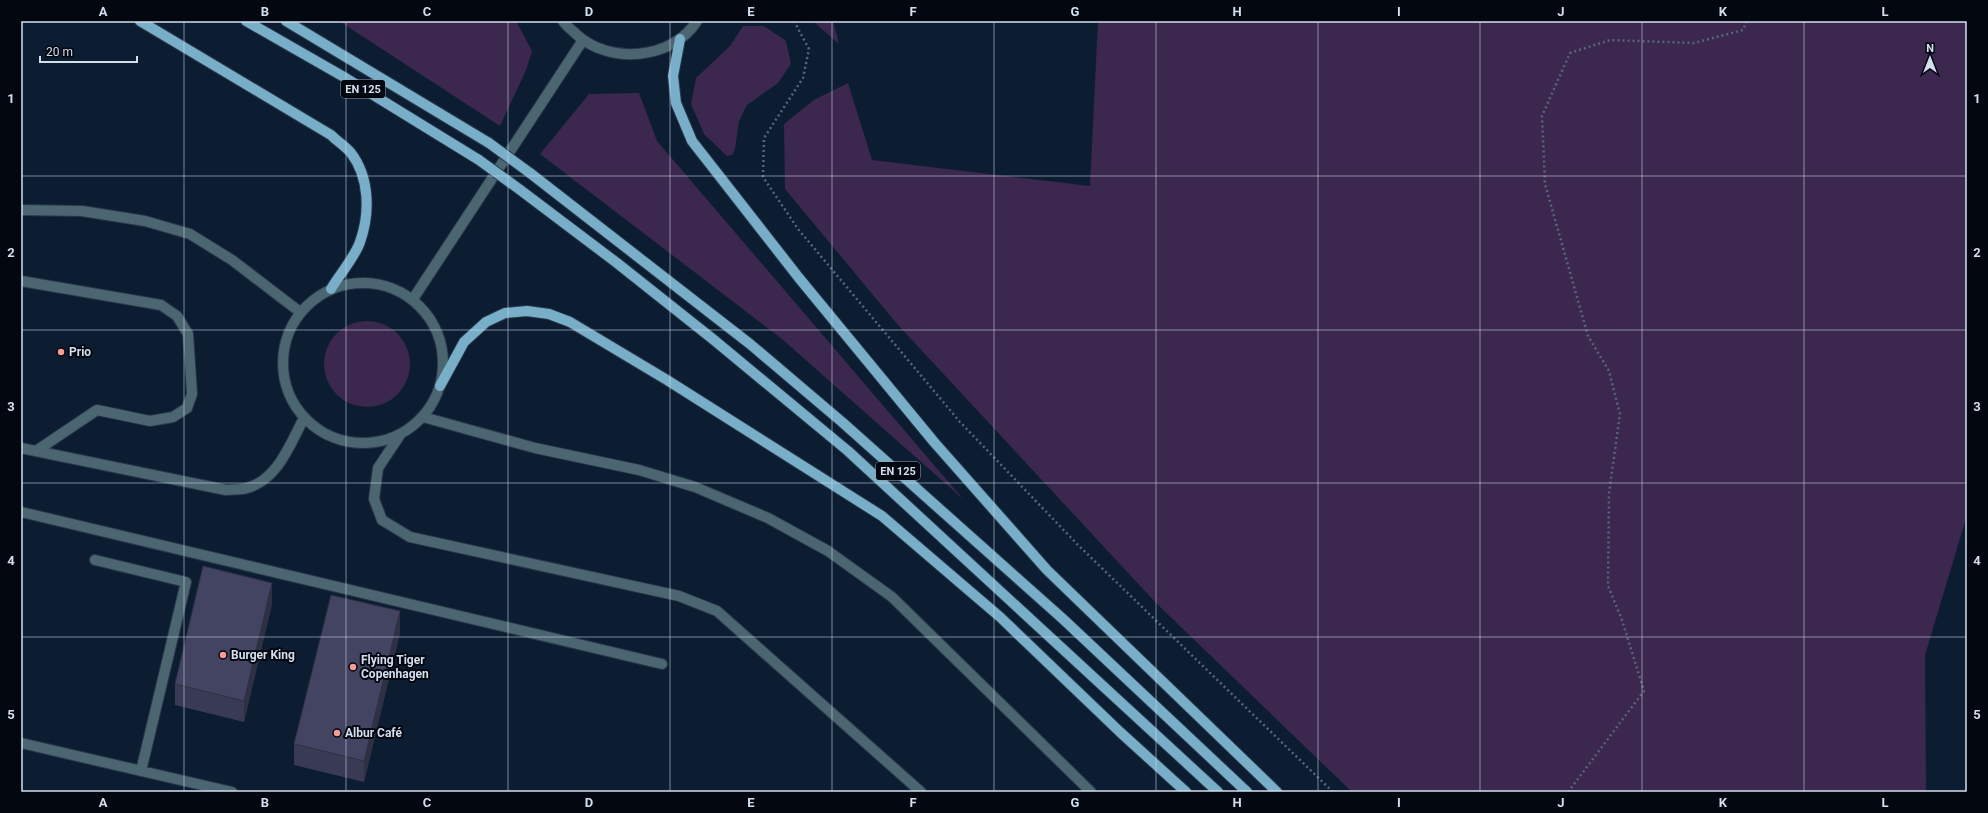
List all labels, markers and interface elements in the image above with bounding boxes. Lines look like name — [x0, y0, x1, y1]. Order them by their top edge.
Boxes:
text: A — [99, 4, 108, 19]
text: B — [261, 4, 269, 19]
text: C — [423, 4, 432, 19]
text: D — [585, 4, 593, 19]
text: E — [747, 4, 755, 19]
text: F — [909, 4, 917, 19]
text: G — [1071, 4, 1080, 19]
text: H — [1232, 4, 1242, 19]
text: I — [1397, 4, 1401, 19]
text: J — [1557, 4, 1565, 19]
text: K — [1719, 4, 1728, 19]
text: L — [1881, 4, 1889, 19]
scale bar — [40, 38, 137, 64]
north arrow — [1910, 38, 1950, 78]
text: N — [1926, 42, 1934, 55]
text: 20 m — [46, 45, 73, 59]
road number: EN 125 — [341, 80, 385, 98]
text: 1 — [7, 91, 15, 106]
text: 1 — [1973, 91, 1981, 106]
text: 2 — [7, 245, 15, 260]
text: 2 — [1973, 245, 1981, 260]
place label: Prio — [69, 345, 91, 359]
marker: Prio — [56, 347, 66, 357]
text: 3 — [7, 399, 15, 414]
text: 3 — [1973, 399, 1981, 414]
road number: EN 125 — [876, 462, 920, 480]
text: 4 — [7, 553, 15, 568]
text: 4 — [1973, 553, 1981, 568]
place label: Burger King — [231, 648, 295, 662]
marker: Burger King — [218, 650, 228, 660]
place label: Flying Tiger Copenhagen — [361, 653, 429, 681]
marker: Flying Tiger Copenhagen — [348, 662, 358, 672]
text: 5 — [7, 707, 15, 722]
text: 5 — [1973, 707, 1981, 722]
place label: Albur Café — [345, 726, 403, 740]
marker: Albur Café — [332, 728, 342, 738]
text: A — [99, 795, 108, 810]
text: B — [261, 795, 269, 810]
text: C — [423, 795, 432, 810]
text: D — [585, 795, 593, 810]
text: E — [747, 795, 755, 810]
text: F — [909, 795, 917, 810]
text: G — [1071, 795, 1080, 810]
text: H — [1232, 795, 1242, 810]
text: I — [1397, 795, 1401, 810]
text: J — [1557, 795, 1565, 810]
text: K — [1719, 795, 1728, 810]
text: L — [1881, 795, 1889, 810]

